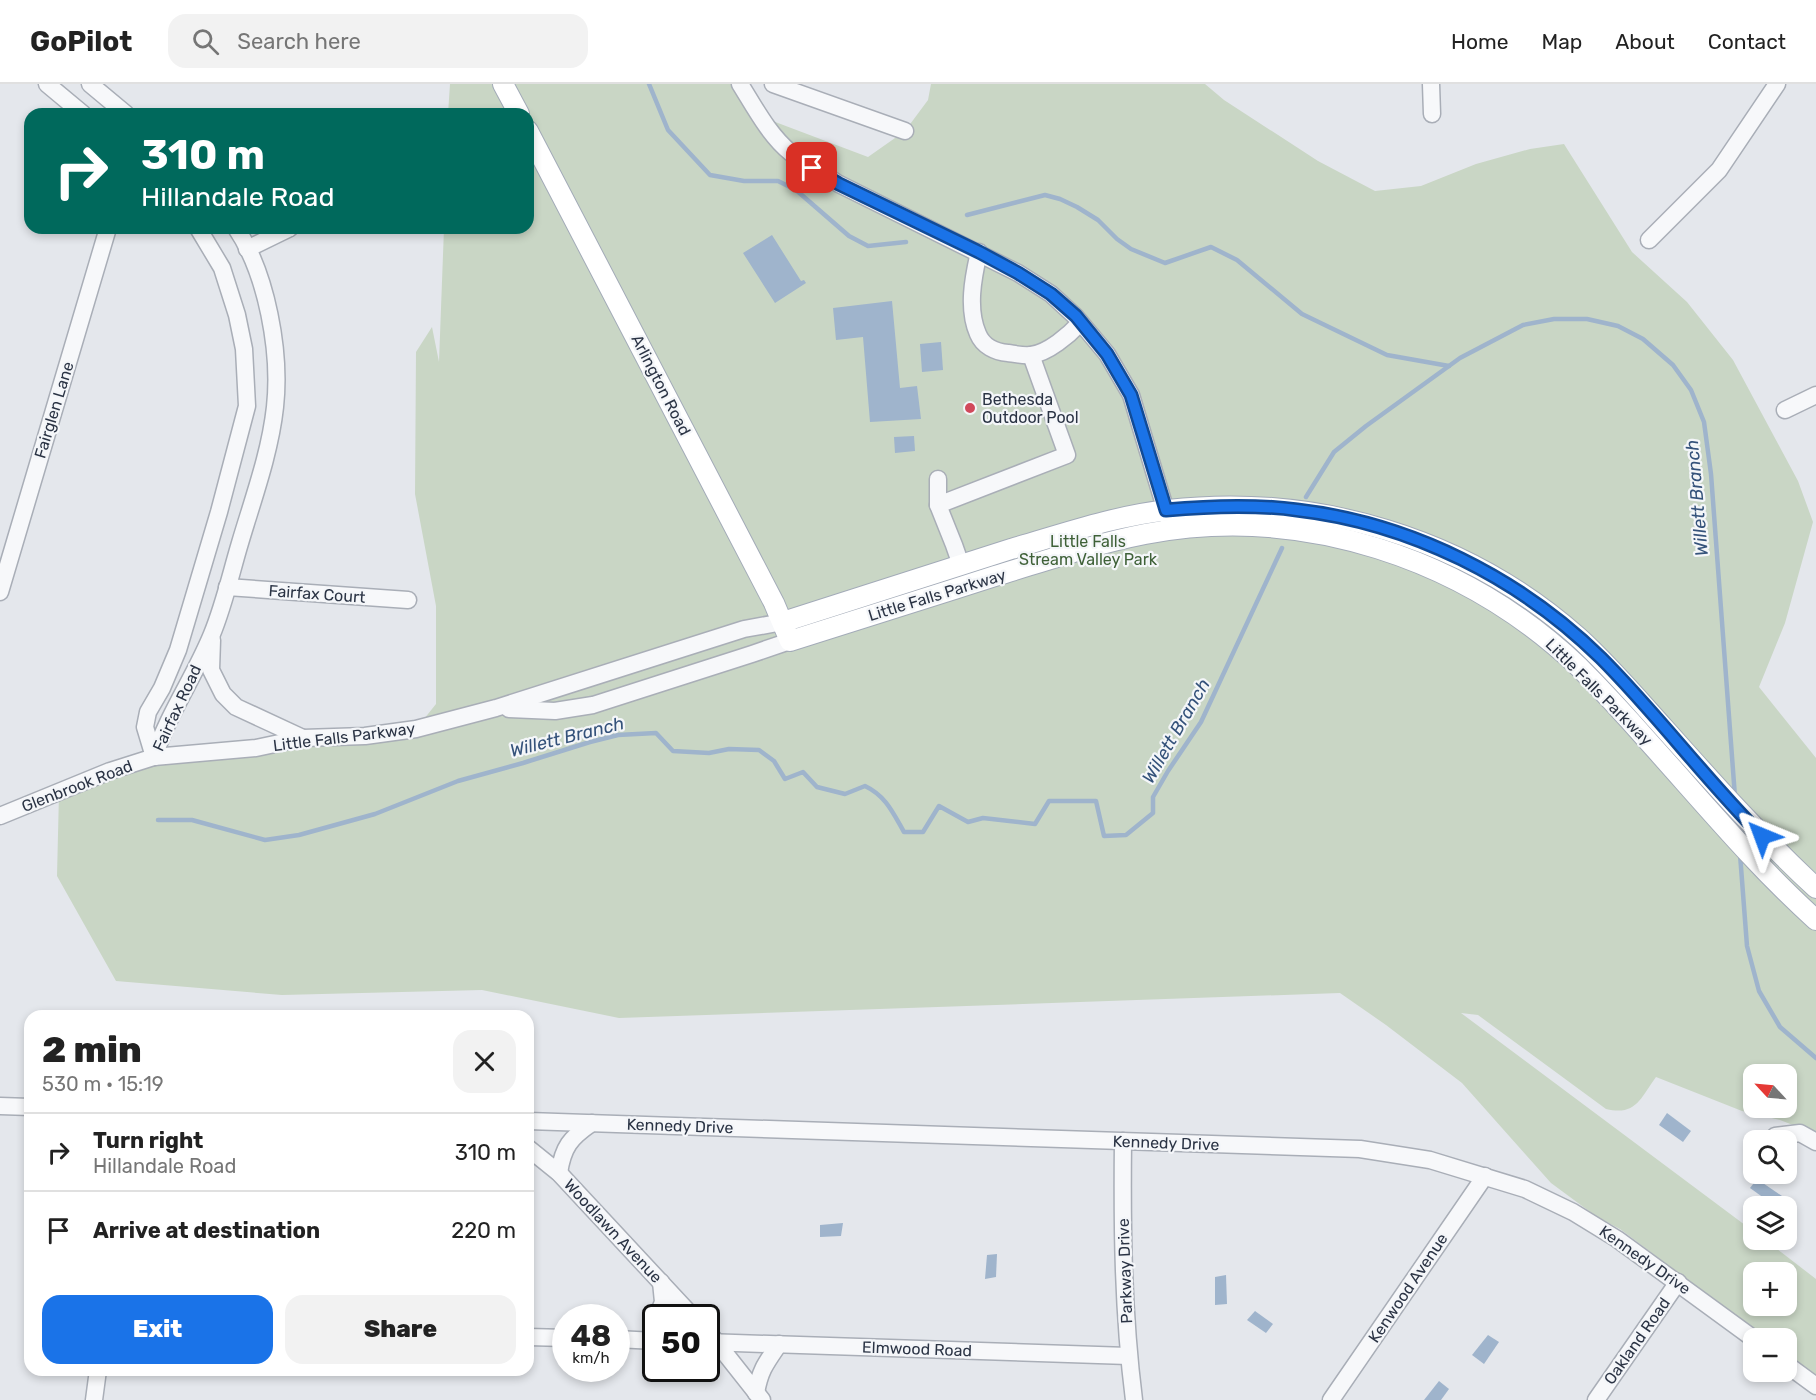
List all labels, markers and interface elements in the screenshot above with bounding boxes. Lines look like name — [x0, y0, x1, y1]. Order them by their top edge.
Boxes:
search box — [168, 14, 588, 68]
text: GoPilot — [30, 25, 132, 58]
icon: search — [189, 25, 222, 58]
text: Search here — [237, 28, 361, 55]
text: Home — [1451, 29, 1508, 54]
text: Map — [1541, 29, 1582, 54]
text: About — [1615, 29, 1675, 54]
text: Contact — [1708, 29, 1786, 54]
text: 310 m — [141, 130, 265, 180]
icon: right — [42, 132, 120, 210]
pin — [786, 142, 837, 193]
icon: arrive — [795, 151, 828, 184]
text: Hillandale Road — [141, 181, 334, 213]
street label: Arlington Road — [627, 331, 695, 439]
street label: Fairglen Lane — [30, 359, 78, 461]
place label: Bethesda Outdoor Pool — [982, 390, 1079, 427]
marker: Bethesda Outdoor Pool — [963, 401, 977, 415]
water label: Willett Branch — [1681, 439, 1713, 557]
park label: Little Falls Stream Valley Park — [1019, 532, 1158, 569]
street label: Little Falls Parkway — [866, 565, 1008, 625]
street label: Fairfax Court — [268, 581, 366, 607]
street label: Little Falls Parkway — [1542, 635, 1656, 749]
street label: Fairfax Road — [149, 662, 205, 754]
water label: Willett Branch — [1137, 675, 1215, 787]
water label: Willett Branch — [508, 712, 626, 762]
street label: Little Falls Parkway — [272, 719, 416, 755]
street label: Glenbrook Road — [19, 756, 135, 816]
position arrow — [1730, 804, 1794, 868]
text: 2 min — [42, 1028, 142, 1071]
button: close — [453, 1030, 516, 1093]
north arrow — [1743, 1064, 1797, 1118]
map controls — [1743, 1064, 1797, 1382]
text: 530 m · 15:19 — [42, 1072, 164, 1096]
street label: Kennedy Drive — [626, 1115, 734, 1137]
text: Turn right — [93, 1127, 203, 1154]
button: search — [1743, 1130, 1797, 1184]
street label: Kennedy Drive — [1112, 1132, 1220, 1154]
icon: right — [42, 1136, 75, 1169]
text: 310 m — [455, 1139, 516, 1166]
text: Hillandale Road — [93, 1154, 236, 1178]
street label: Woodlawn Avenue — [560, 1175, 666, 1287]
button: layers — [1743, 1196, 1797, 1250]
icon: arrive — [42, 1214, 75, 1247]
text: Arrive at destination — [93, 1217, 320, 1244]
text: 220 m — [451, 1217, 516, 1244]
street label: Parkway Drive — [1114, 1218, 1136, 1324]
street label: Kennedy Drive — [1596, 1222, 1694, 1298]
street label: Kenwood Avenue — [1364, 1230, 1452, 1346]
button: + — [1743, 1262, 1797, 1316]
street label: Oakland Road — [1600, 1294, 1674, 1388]
button: Exit — [42, 1295, 273, 1364]
button: Share — [285, 1295, 516, 1364]
speed limit sign: 50 — [642, 1304, 720, 1382]
text: 48 — [571, 1318, 611, 1354]
button: − — [1743, 1328, 1797, 1382]
street label: Elmwood Road — [862, 1338, 972, 1360]
text: km/h — [572, 1349, 610, 1367]

